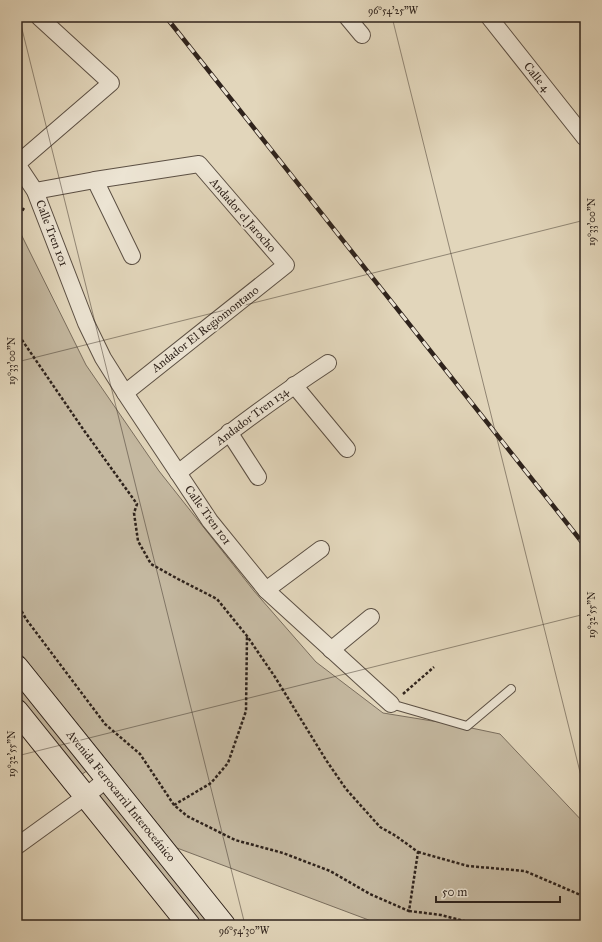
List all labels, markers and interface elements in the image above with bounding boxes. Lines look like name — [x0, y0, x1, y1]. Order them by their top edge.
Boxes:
text: 96°54'25"W — [368, 5, 419, 17]
street label: Calle 4 — [521, 59, 553, 95]
street label: Andador el Jarocho — [206, 174, 279, 256]
text: 19°33'00"N — [586, 197, 598, 246]
street label: Calle Tren 101 — [33, 198, 71, 268]
street label: Andador El Regiomontano — [148, 283, 262, 377]
text: 19°33'00"N — [6, 336, 18, 385]
street label: Andador Tren 134 — [212, 384, 291, 449]
street label: Calle Tren 101 — [182, 483, 234, 548]
text: 19°32'55"N — [586, 591, 598, 638]
street label: Avenida Ferrocarril Interoceánico — [63, 727, 178, 865]
text: 19°32'55"N — [6, 730, 18, 777]
scale bar — [436, 878, 560, 904]
text: 50 m — [442, 885, 467, 899]
text: 96°54'30"W — [219, 925, 270, 937]

